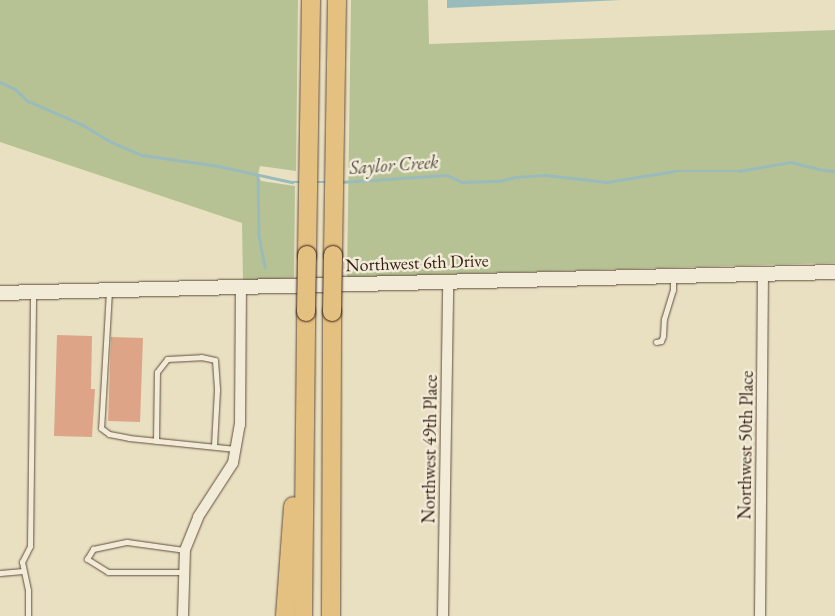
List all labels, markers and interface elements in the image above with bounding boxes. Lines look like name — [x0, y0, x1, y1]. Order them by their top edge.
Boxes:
water label: Saylor Creek — [349, 151, 439, 179]
street label: Northwest 6th Drive — [345, 250, 489, 276]
street label: Northwest 50th Place — [734, 370, 758, 520]
street label: Northwest 49th Place — [418, 374, 442, 524]

